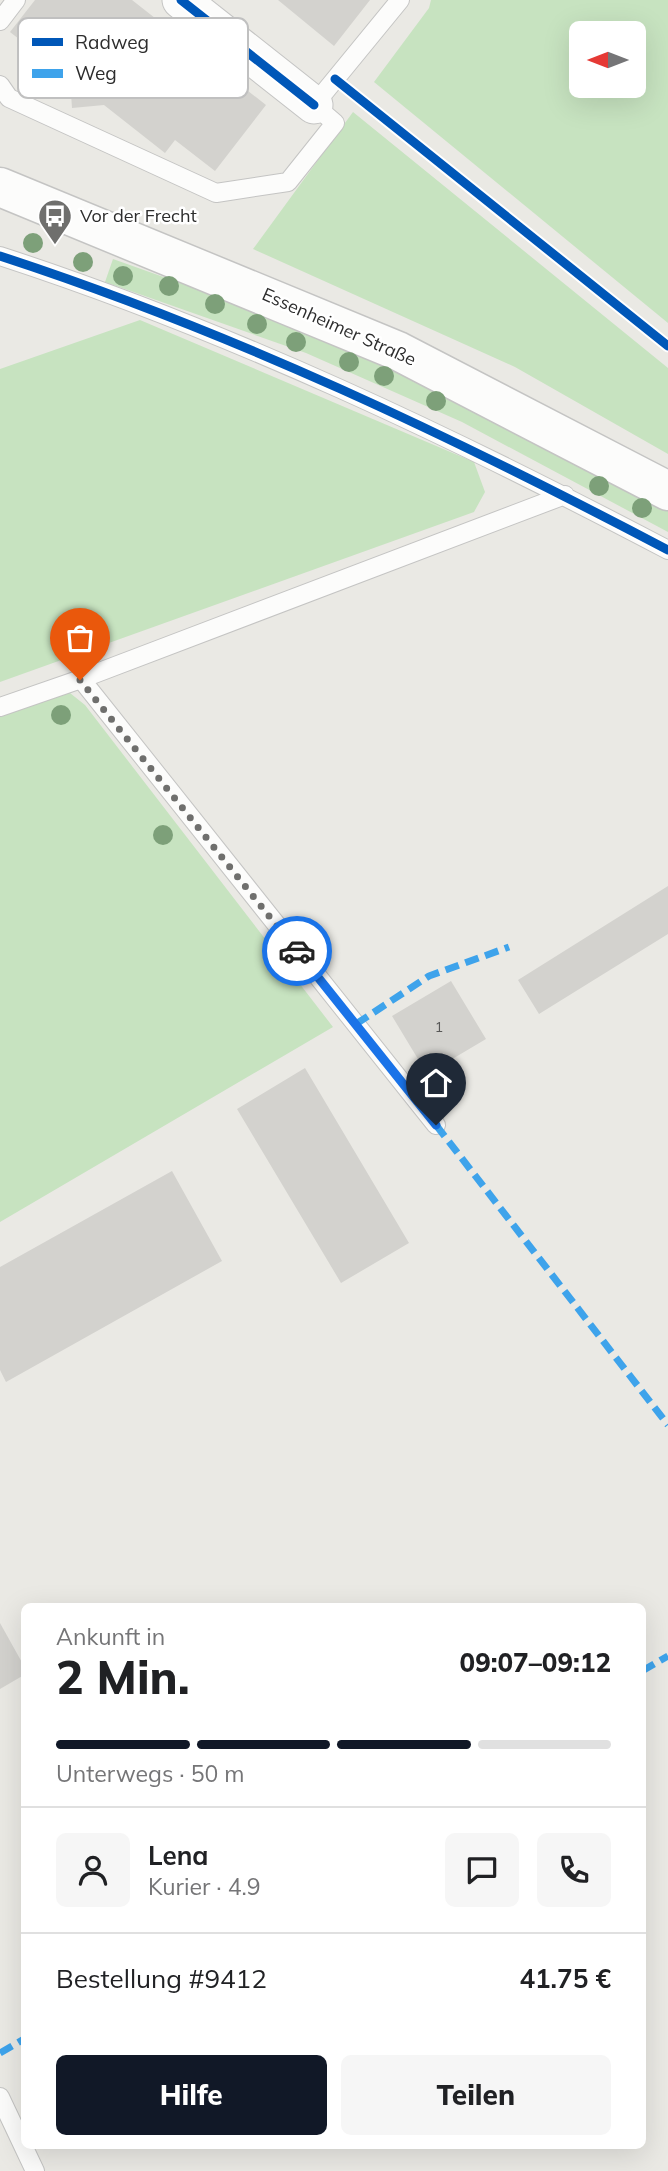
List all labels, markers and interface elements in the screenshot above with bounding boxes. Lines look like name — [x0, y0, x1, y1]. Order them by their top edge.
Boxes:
legend — [18, 18, 248, 98]
north arrow — [569, 21, 646, 98]
map controls — [569, 21, 646, 98]
text: Radweg — [75, 30, 149, 54]
text: Weg — [75, 61, 117, 85]
bus stop icon: Vor der Frecht — [36, 197, 74, 246]
place label: Vor der Frecht — [80, 204, 197, 227]
street label: Essenheimer Straße — [259, 282, 420, 371]
pin — [50, 608, 110, 680]
icon: bag — [61, 619, 99, 657]
courier — [262, 916, 332, 986]
icon: car — [278, 932, 316, 970]
house number: 1 — [435, 1018, 443, 1036]
pin — [406, 1053, 466, 1125]
icon: home — [417, 1064, 455, 1102]
text: Ankunft in — [56, 1622, 165, 1651]
text: 09:07–09:12 — [460, 1646, 611, 1679]
text: 2 Min. — [56, 1648, 190, 1706]
text: Unterwegs · 50 m — [56, 1759, 244, 1788]
button: person — [56, 1833, 130, 1907]
button: chat — [445, 1833, 519, 1907]
button: phone — [537, 1833, 611, 1907]
text: Lena — [148, 1839, 208, 1872]
text: Kurier · 4.9 — [148, 1872, 260, 1901]
text: Bestellung #9412 — [56, 1962, 267, 1995]
text: 41.75 € — [519, 1962, 611, 1995]
button: Hilfe — [56, 2055, 327, 2135]
button: Teilen — [341, 2055, 611, 2135]

